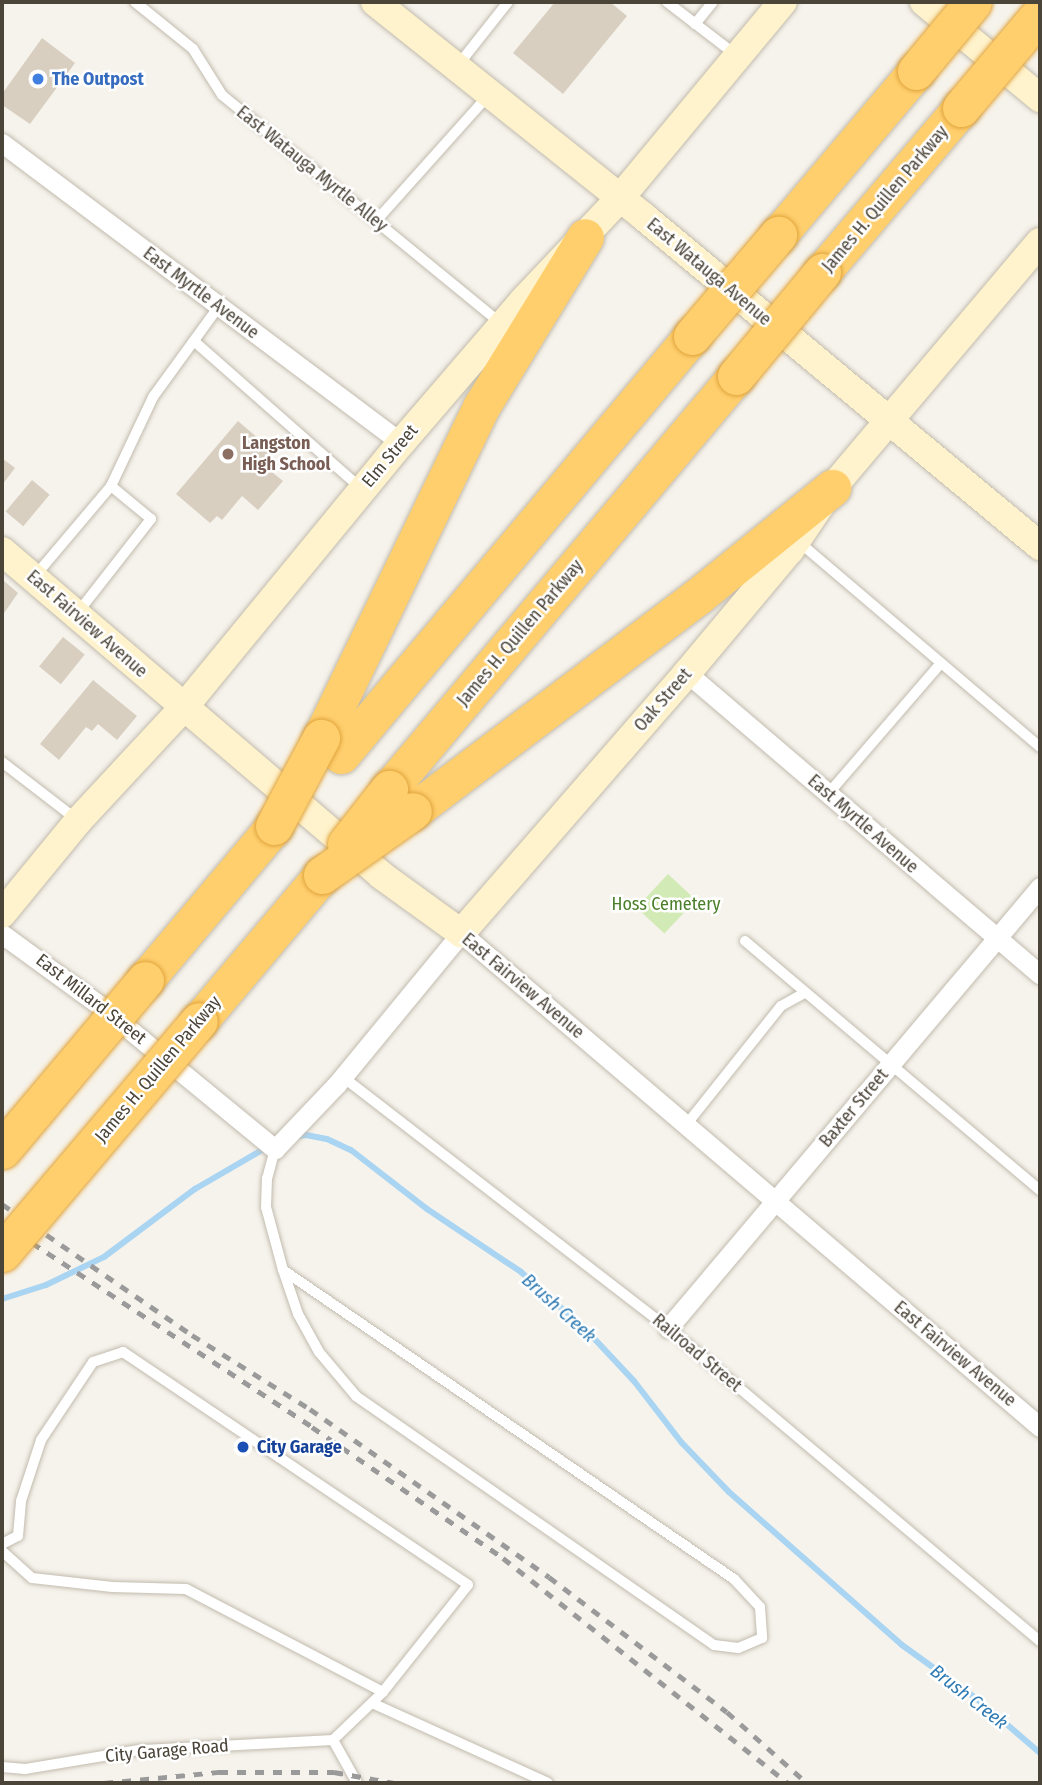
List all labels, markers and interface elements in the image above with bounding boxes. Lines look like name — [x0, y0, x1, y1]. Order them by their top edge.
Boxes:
place label: The Outpost — [52, 68, 144, 90]
marker: The Outpost — [30, 71, 46, 87]
street label: East Watauga Myrtle Alley — [232, 101, 392, 237]
street label: James H. Quillen Parkway — [817, 121, 953, 277]
street label: East Watauga Avenue — [642, 214, 776, 330]
street label: East Myrtle Avenue — [139, 242, 263, 344]
street label: Elm Street — [357, 420, 423, 492]
place label: Langston High School — [242, 433, 330, 476]
marker: Langston High School — [220, 446, 236, 462]
street label: James H. Quillen Parkway — [452, 555, 588, 711]
street label: East Fairview Avenue — [22, 566, 152, 682]
street label: Oak Street — [630, 664, 696, 736]
street label: East Myrtle Avenue — [803, 770, 923, 878]
park label: Hoss Cemetery — [611, 893, 721, 915]
street label: East Fairview Avenue — [458, 929, 588, 1043]
street label: East Millard Street — [31, 949, 151, 1049]
street label: James H. Quillen Parkway — [90, 991, 226, 1147]
street label: Baxter Street — [815, 1064, 893, 1152]
water label: Brush Creek — [517, 1269, 601, 1347]
street label: East Fairview Avenue — [890, 1297, 1020, 1411]
street label: Railroad Street — [648, 1309, 746, 1397]
place label: City Garage — [257, 1436, 342, 1458]
marker: City Garage — [235, 1439, 251, 1455]
water label: Brush Creek — [926, 1660, 1012, 1734]
street label: City Garage Road — [104, 1735, 230, 1767]

